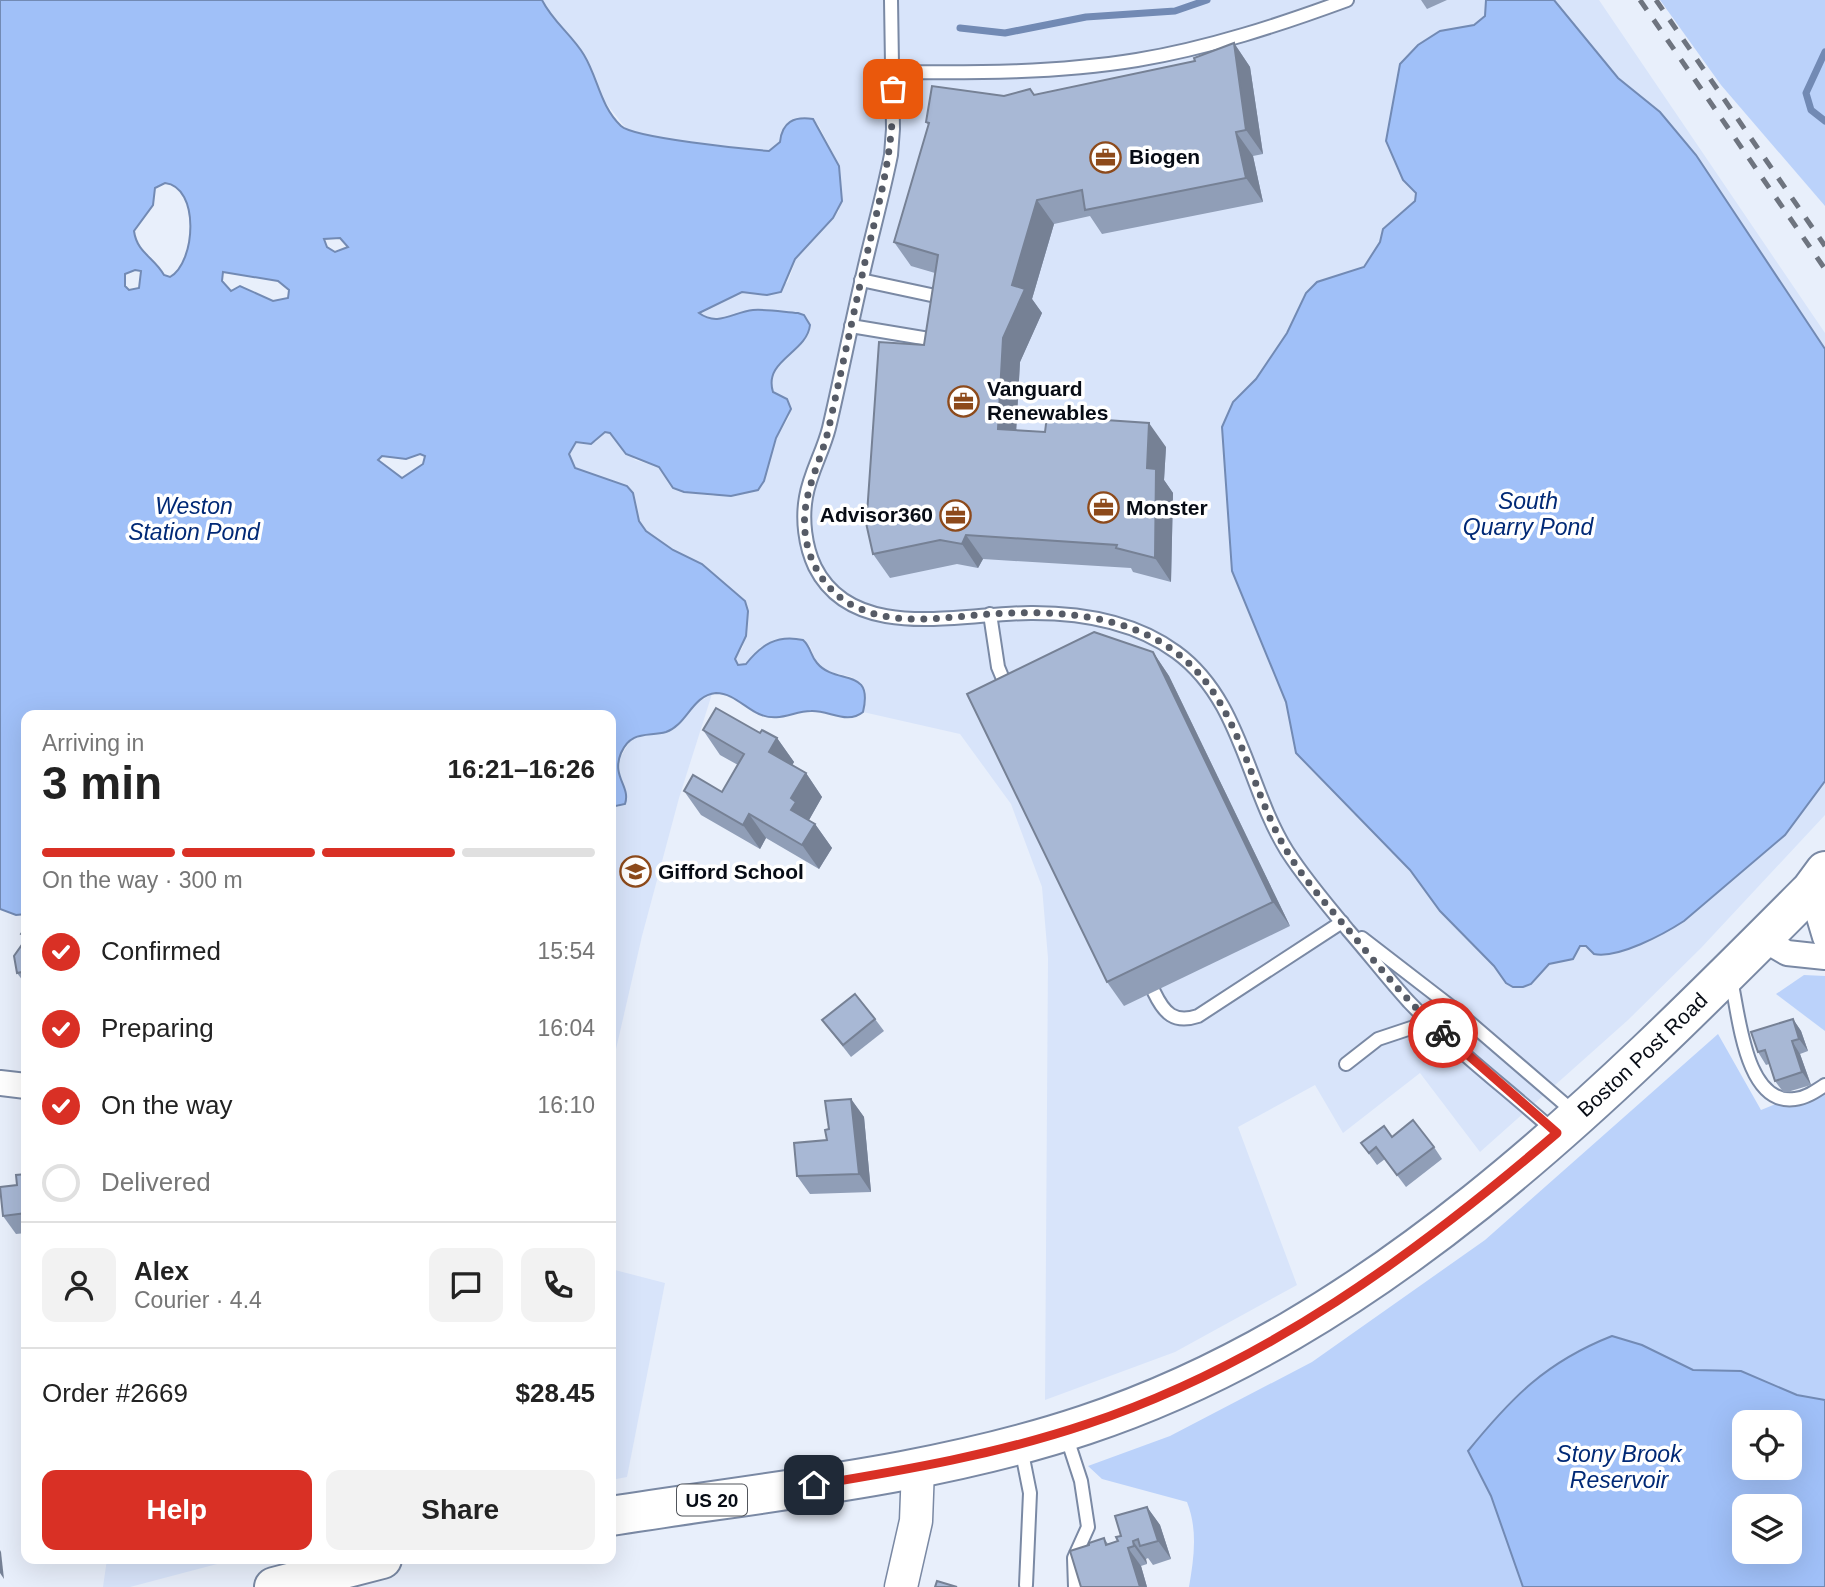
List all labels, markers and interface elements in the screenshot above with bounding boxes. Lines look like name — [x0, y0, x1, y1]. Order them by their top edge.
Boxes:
pin — [863, 59, 923, 119]
icon: bag — [874, 70, 912, 108]
office icon: Biogen — [1089, 140, 1123, 174]
place label: Biogen — [1129, 145, 1200, 168]
place label: Vanguard Renewables — [987, 377, 1108, 424]
office icon: Vanguard Renewables — [947, 384, 981, 418]
water label: South Quarry Pond — [1463, 488, 1594, 540]
office icon: Monster — [1086, 491, 1120, 525]
water label: Weston Station Pond — [128, 493, 261, 545]
place label: Monster — [1126, 496, 1208, 519]
office icon: Advisor360 — [939, 498, 973, 532]
place label: Advisor360 — [820, 503, 933, 526]
text: Arriving in — [42, 730, 144, 756]
text: 16:21–16:26 — [448, 754, 595, 784]
text: 3 min — [42, 757, 162, 809]
school or university icon: Gifford School — [618, 855, 652, 889]
place label: Gifford School — [658, 860, 804, 883]
text: On the way · 300 m — [42, 867, 243, 893]
icon: check — [42, 933, 80, 971]
text: Confirmed — [101, 936, 221, 966]
text: 15:54 — [537, 938, 595, 964]
street label: Boston Post Road — [1573, 988, 1712, 1121]
courier — [1408, 998, 1478, 1068]
icon: check — [42, 1010, 80, 1048]
text: Preparing — [101, 1013, 214, 1043]
icon: bike — [1424, 1014, 1462, 1052]
text: 16:04 — [537, 1015, 595, 1041]
icon: check — [42, 1087, 80, 1125]
text: On the way — [101, 1090, 233, 1120]
text: 16:10 — [537, 1092, 595, 1118]
text: Delivered — [101, 1167, 211, 1197]
button: person — [42, 1248, 116, 1322]
button: chat — [429, 1248, 503, 1322]
button: phone — [521, 1248, 595, 1322]
text: Alex — [134, 1256, 189, 1286]
text: Courier · 4.4 — [134, 1287, 262, 1313]
text: Order #2669 — [42, 1378, 188, 1408]
text: $28.45 — [515, 1378, 595, 1408]
map controls — [1732, 1410, 1802, 1564]
button: locate — [1732, 1410, 1802, 1480]
water label: Stony Brook Reservoir — [1556, 1441, 1683, 1493]
pin — [784, 1455, 844, 1515]
icon: home — [795, 1466, 833, 1504]
button: Help — [42, 1470, 312, 1550]
button: Share — [326, 1470, 595, 1550]
road number: US 20 — [677, 1484, 747, 1516]
button: layers — [1732, 1494, 1802, 1564]

